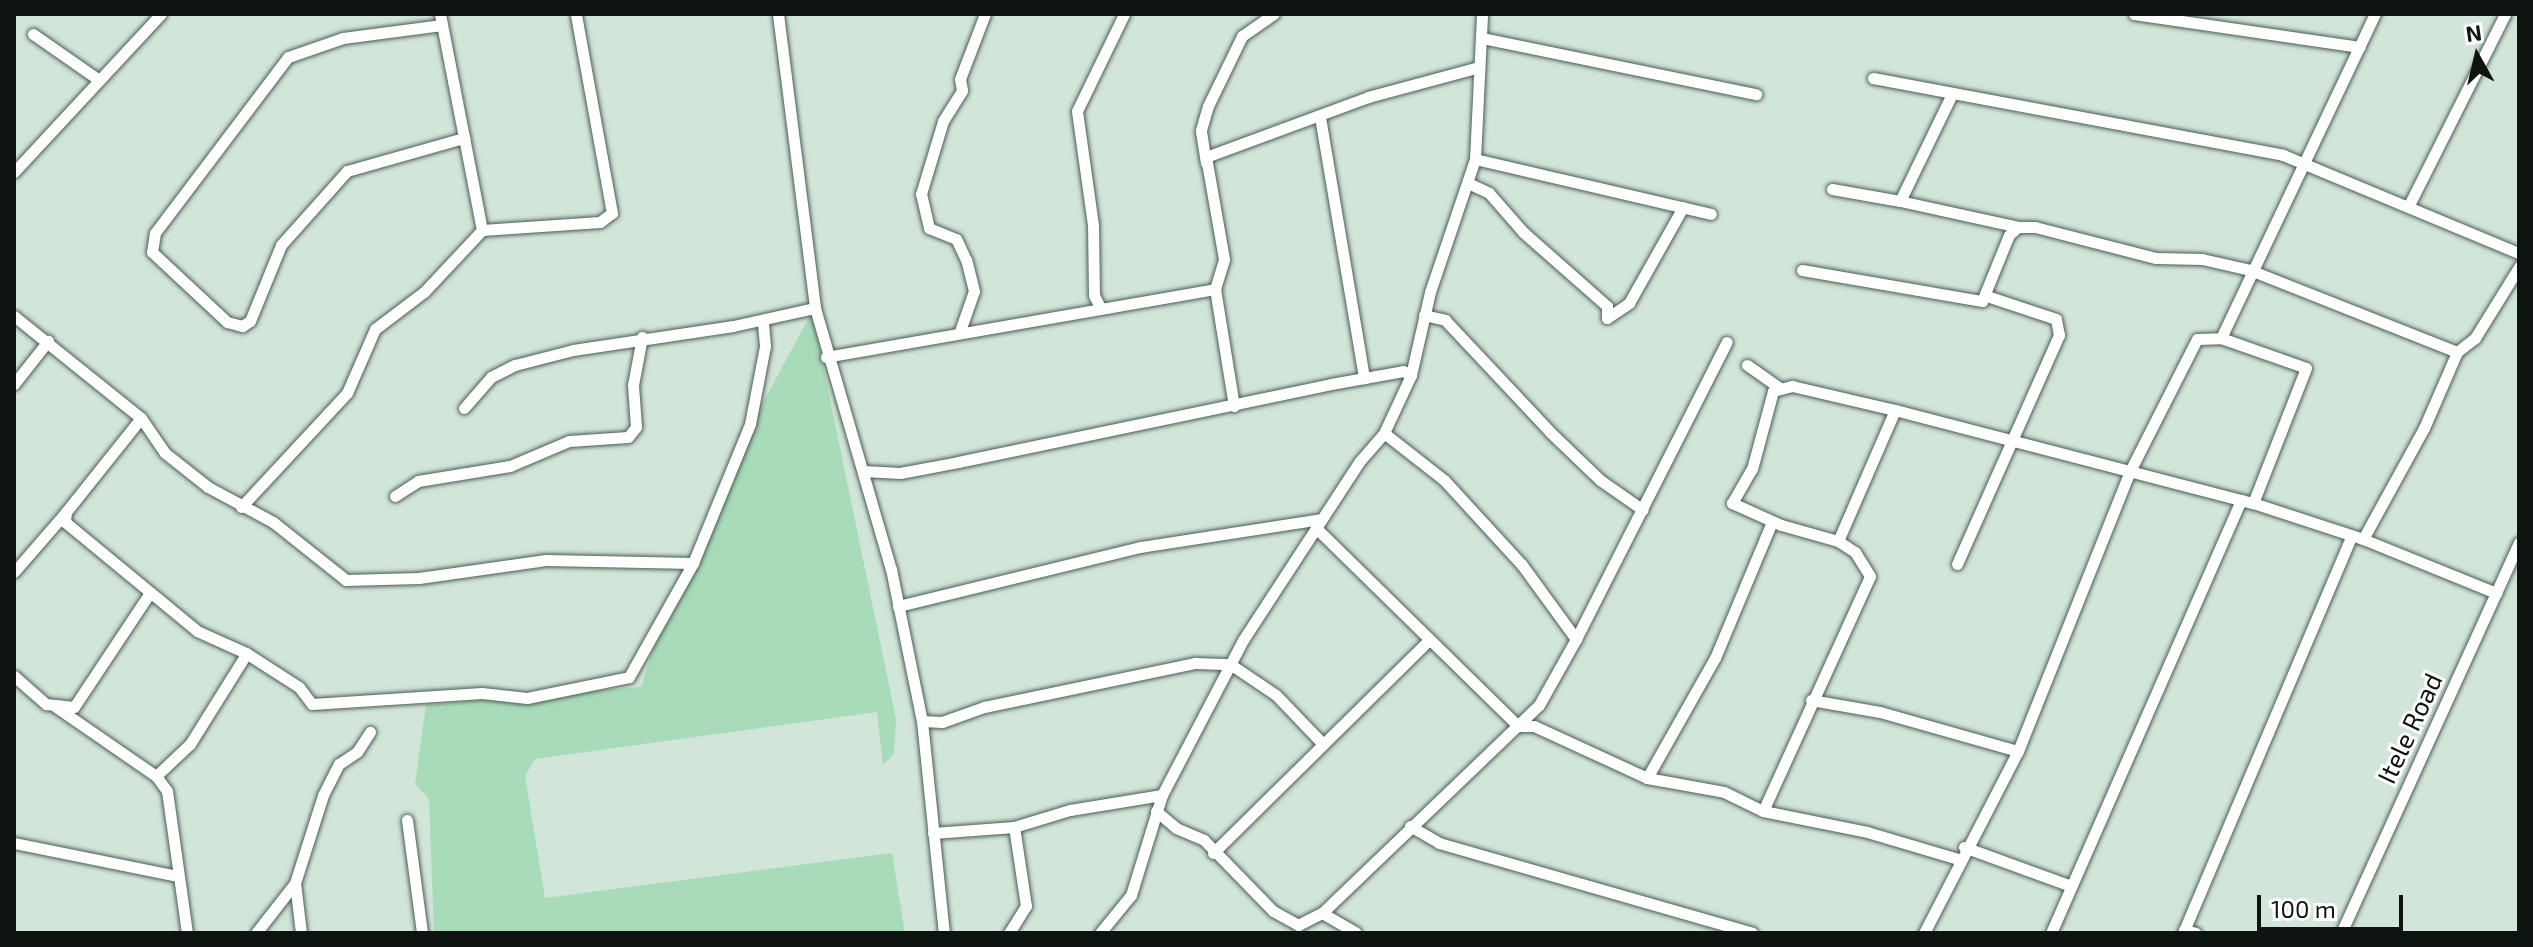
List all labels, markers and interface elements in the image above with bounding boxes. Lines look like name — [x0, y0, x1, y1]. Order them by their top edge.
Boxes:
north arrow — [2437, 16, 2517, 96]
text: N — [2464, 18, 2483, 46]
street label: Itele Road — [2370, 668, 2448, 788]
scale bar — [2261, 879, 2407, 929]
text: 100 m — [2271, 894, 2336, 923]

